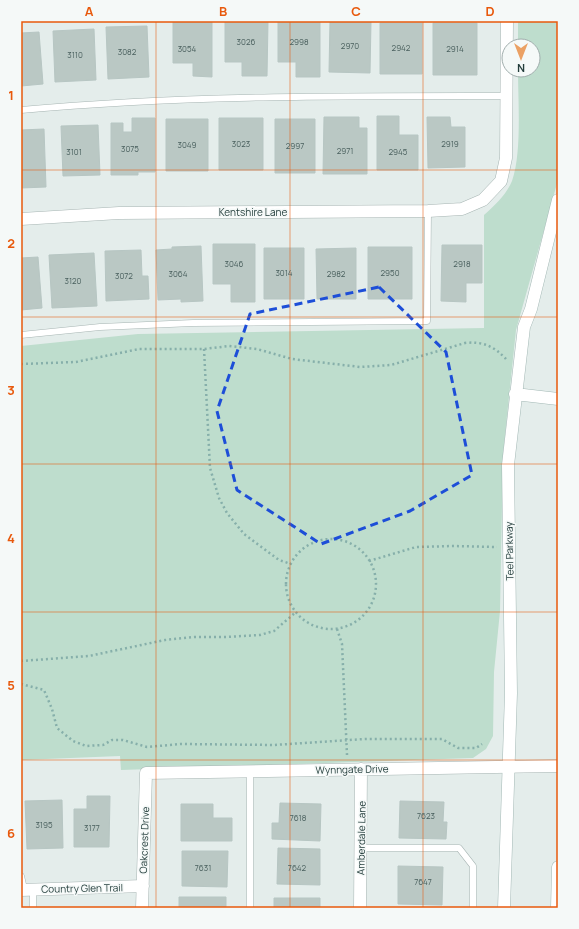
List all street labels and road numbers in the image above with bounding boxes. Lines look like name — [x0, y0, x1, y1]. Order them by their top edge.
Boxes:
street label: Kentshire Lane — [219, 205, 287, 219]
street label: Teel Parkway — [501, 521, 517, 581]
street label: Wynngate Drive — [315, 761, 389, 777]
street label: Amberdale Lane — [353, 801, 369, 875]
street label: Oakcrest Drive — [136, 806, 152, 874]
street label: Country Glen Trail — [41, 880, 123, 896]

